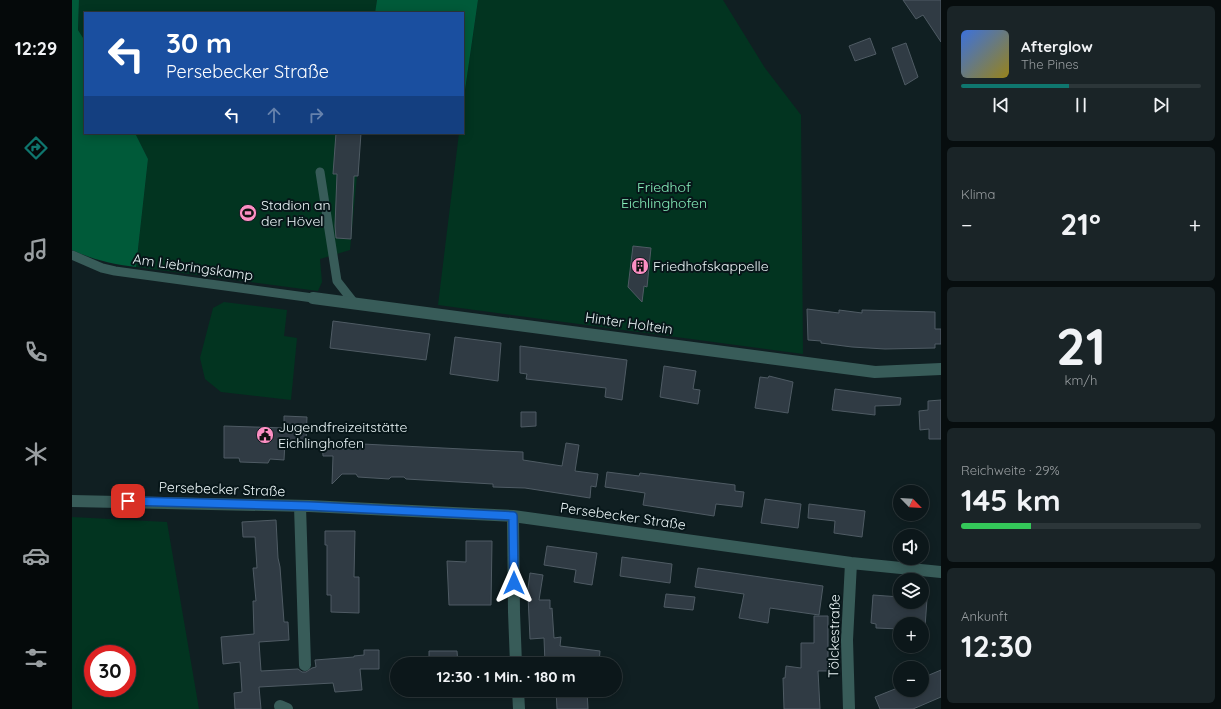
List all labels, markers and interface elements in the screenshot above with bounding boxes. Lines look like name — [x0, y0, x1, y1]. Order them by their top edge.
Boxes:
text: 30 m — [166, 25, 232, 60]
icon: left — [100, 28, 152, 80]
text: 12:29 — [15, 37, 57, 60]
text: Afterglow — [1021, 37, 1093, 56]
text: The Pines — [1021, 56, 1079, 72]
text: Persebecker Straße — [166, 60, 329, 83]
icon: previous — [990, 94, 1012, 116]
icon: pause — [1070, 94, 1092, 116]
icon: next — [1150, 94, 1172, 116]
icon: left — [221, 104, 243, 126]
icon: ahead — [263, 104, 285, 126]
icon: right — [305, 104, 327, 126]
icon: directions — [22, 134, 50, 162]
park label: Friedhof Eichlinghofen — [621, 178, 707, 212]
text: Klima — [961, 186, 995, 202]
place label: Stadion an der Hövel — [261, 196, 331, 230]
sports icon: Stadion an der Hövel — [238, 203, 258, 223]
text: 21° — [1060, 205, 1101, 243]
text: − — [961, 211, 972, 239]
text: + — [1189, 211, 1201, 239]
icon: music — [22, 236, 50, 264]
street label: Am Liebringskamp — [132, 250, 254, 284]
building icon: Friedhofskappelle — [630, 256, 650, 276]
place label: Friedhofskappelle — [653, 257, 769, 275]
street label: Hinter Holtein — [584, 308, 674, 338]
text: 21 — [1056, 313, 1106, 378]
icon: phone — [22, 338, 50, 366]
text: km/h — [1065, 372, 1097, 388]
place label: Jugendfreizeitstätte Eichlinghofen — [278, 418, 408, 452]
public building icon: Jugendfreizeitstätte Eichlinghofen — [255, 425, 275, 445]
icon: climate — [22, 440, 50, 468]
text: Reichweite · 29% — [961, 462, 1060, 478]
street label: Persebecker Straße — [158, 478, 286, 500]
text: 145 km — [961, 481, 1061, 519]
pin — [111, 484, 145, 518]
north arrow — [893, 485, 929, 521]
map controls — [893, 485, 929, 697]
icon: arrive — [117, 490, 139, 512]
street label: Persebecker Straße — [559, 498, 687, 534]
button: sound — [893, 529, 929, 565]
icon: car — [22, 542, 50, 570]
position arrow — [493, 562, 535, 604]
button: layers — [893, 573, 929, 609]
street label: Tölckestraße — [824, 594, 844, 678]
text: Ankunft — [961, 608, 1008, 624]
button: + — [893, 617, 929, 653]
text: 12:30 — [961, 627, 1032, 665]
icon: filters — [22, 644, 50, 672]
speed limit sign: 30 — [84, 645, 136, 697]
button: − — [893, 661, 929, 697]
text: 12:30 · 1 Min. · 180 m — [436, 667, 576, 686]

